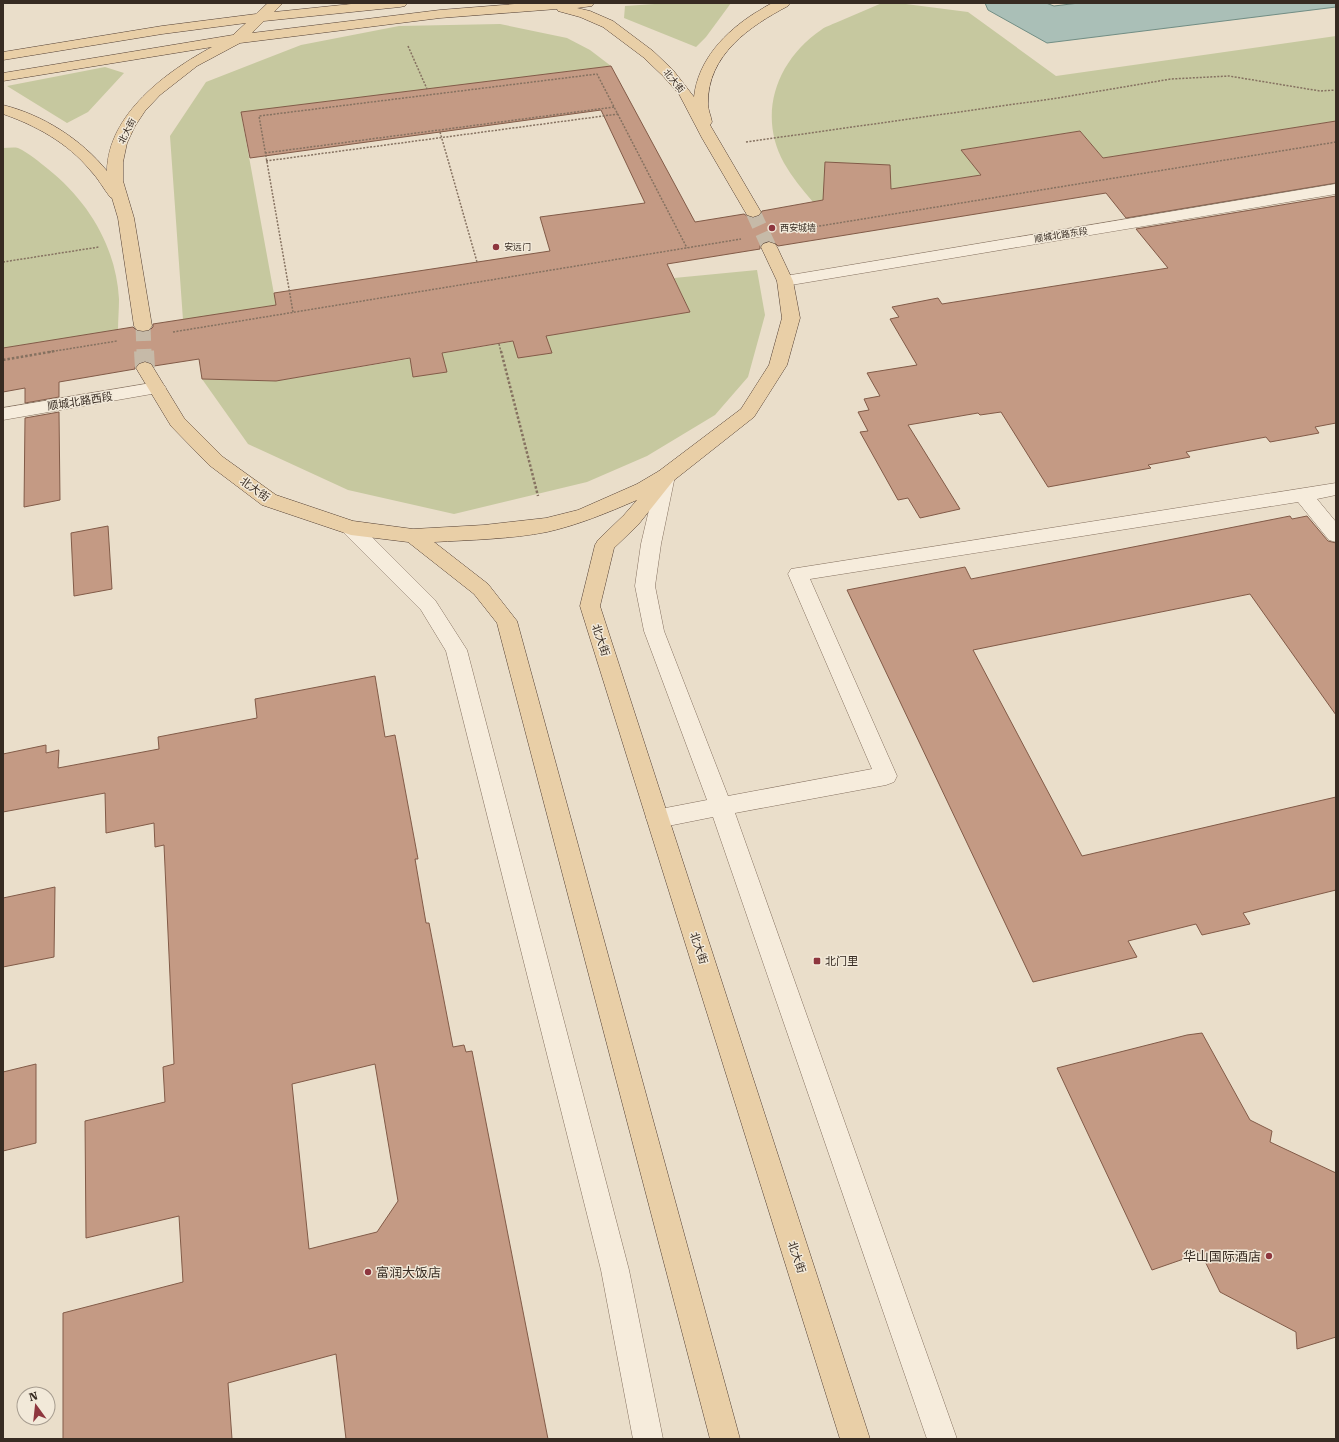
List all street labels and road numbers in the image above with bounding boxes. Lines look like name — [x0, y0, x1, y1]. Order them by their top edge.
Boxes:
street label: 北大街 — [661, 67, 687, 95]
street label: 北大街 — [116, 117, 138, 145]
street label: 顺城北路东段 — [1034, 226, 1088, 244]
street label: 顺城北路西段 — [46, 390, 114, 413]
street label: 北大街 — [237, 475, 272, 504]
street label: 北大街 — [589, 622, 612, 658]
street label: 北大街 — [687, 930, 710, 966]
street label: 北大街 — [785, 1239, 808, 1275]

